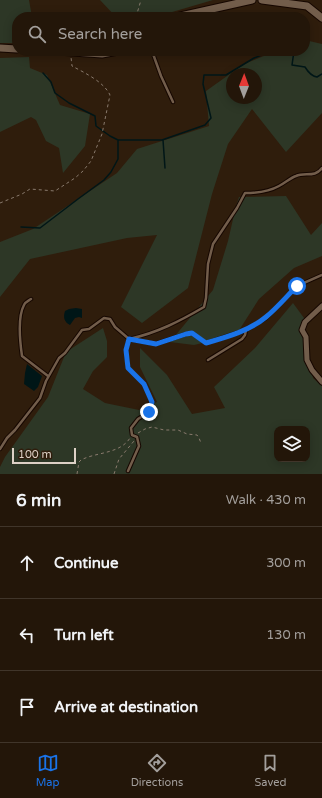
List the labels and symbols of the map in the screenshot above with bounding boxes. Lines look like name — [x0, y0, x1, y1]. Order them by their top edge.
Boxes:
north arrow — [226, 68, 262, 104]
route start — [288, 277, 306, 295]
route end — [140, 403, 158, 421]
scale bar — [12, 446, 76, 465]

